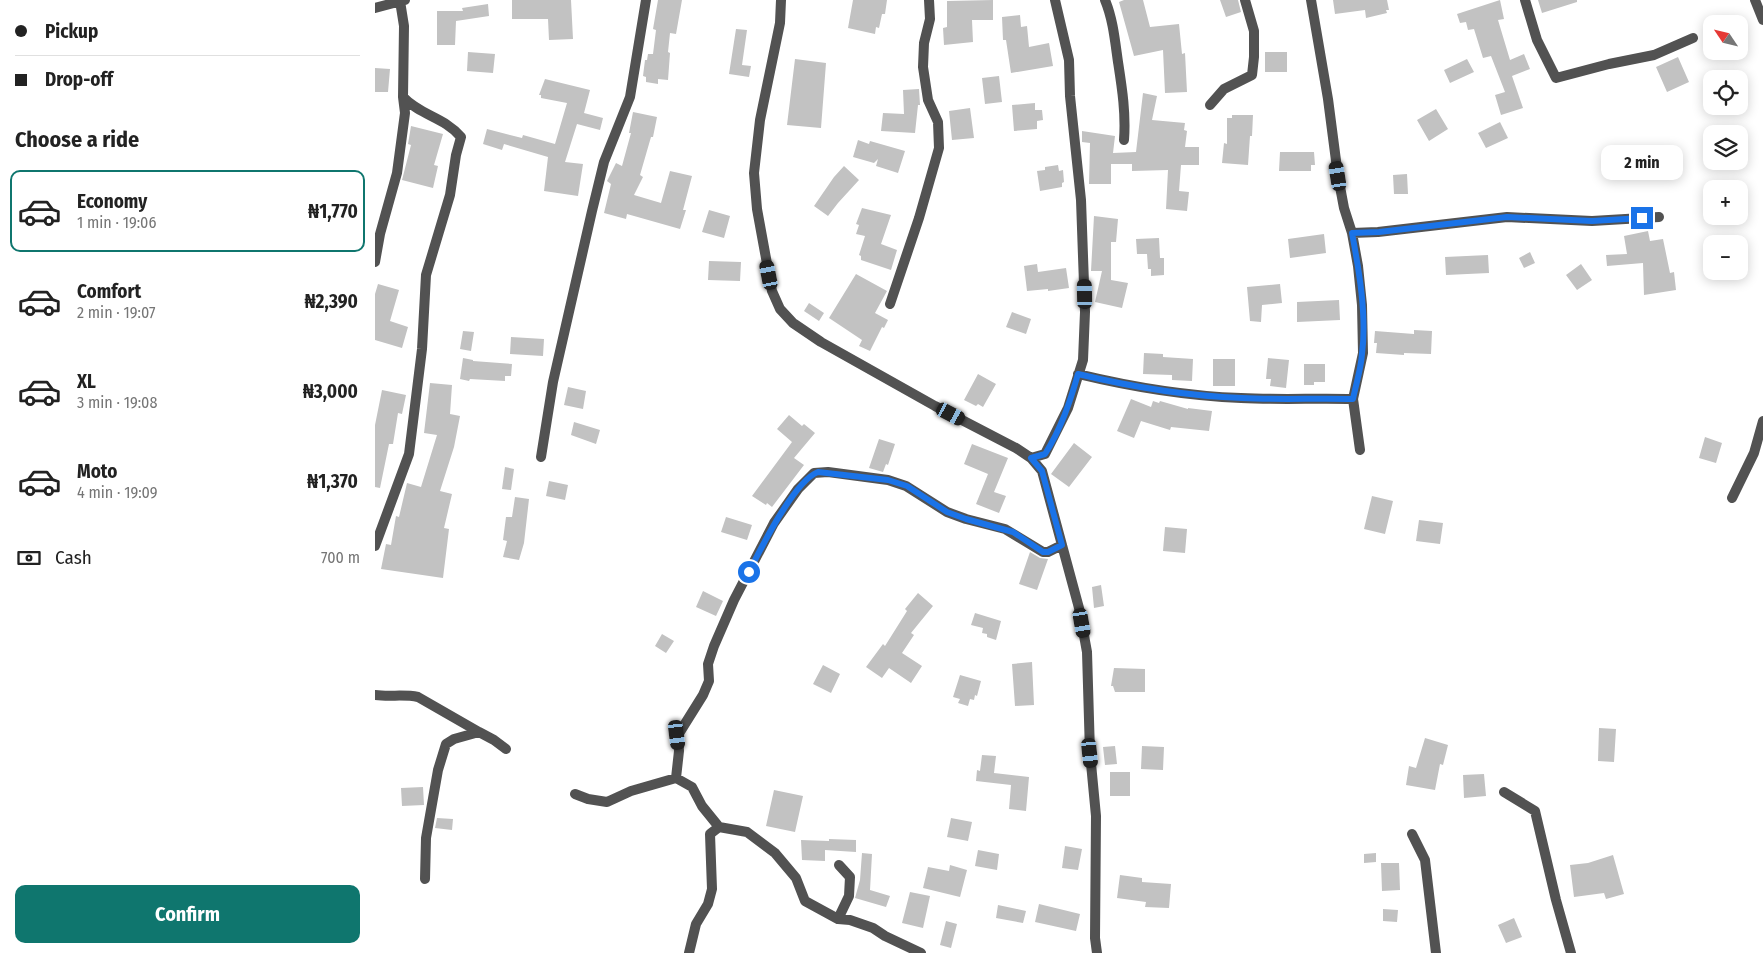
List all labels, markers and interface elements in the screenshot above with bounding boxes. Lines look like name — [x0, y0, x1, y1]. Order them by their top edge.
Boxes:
north arrow — [1703, 15, 1747, 60]
map controls — [1703, 15, 1748, 280]
text: Pickup — [45, 20, 98, 43]
text: Drop-off — [45, 68, 113, 91]
button: locate — [1703, 70, 1748, 115]
button: layers — [1703, 125, 1748, 170]
text: Choose a ride — [15, 126, 139, 153]
callout: 2 min — [1601, 146, 1683, 180]
text: 2 min — [1624, 153, 1660, 172]
car — [1328, 160, 1347, 192]
button: + — [1703, 180, 1748, 225]
icon: car — [17, 189, 62, 234]
text: Economy — [77, 190, 147, 213]
text: ₦1,770 — [308, 200, 358, 223]
route end — [1631, 207, 1653, 229]
text: 1 min · 19:06 — [77, 213, 156, 232]
button: − — [1703, 235, 1748, 280]
car — [758, 259, 779, 291]
icon: car — [17, 279, 62, 324]
car — [1077, 279, 1092, 309]
text: Comfort — [77, 280, 141, 303]
text: ₦2,390 — [304, 290, 358, 313]
text: 2 min · 19:07 — [77, 303, 155, 322]
icon: car — [17, 369, 62, 414]
text: XL — [77, 370, 96, 393]
text: ₦3,000 — [303, 380, 358, 403]
text: 3 min · 19:08 — [77, 393, 157, 412]
car — [934, 400, 967, 428]
icon: car — [17, 459, 62, 504]
text: Moto — [77, 460, 117, 483]
text: ₦1,370 — [307, 470, 358, 493]
text: 4 min · 19:09 — [77, 483, 158, 502]
icon: cash — [15, 544, 43, 572]
text: Cash — [55, 546, 92, 569]
text: 700 m — [321, 548, 360, 567]
route start — [738, 561, 760, 583]
car — [1072, 607, 1091, 639]
car — [667, 719, 686, 751]
car — [1080, 737, 1099, 769]
button: Confirm — [15, 885, 360, 943]

